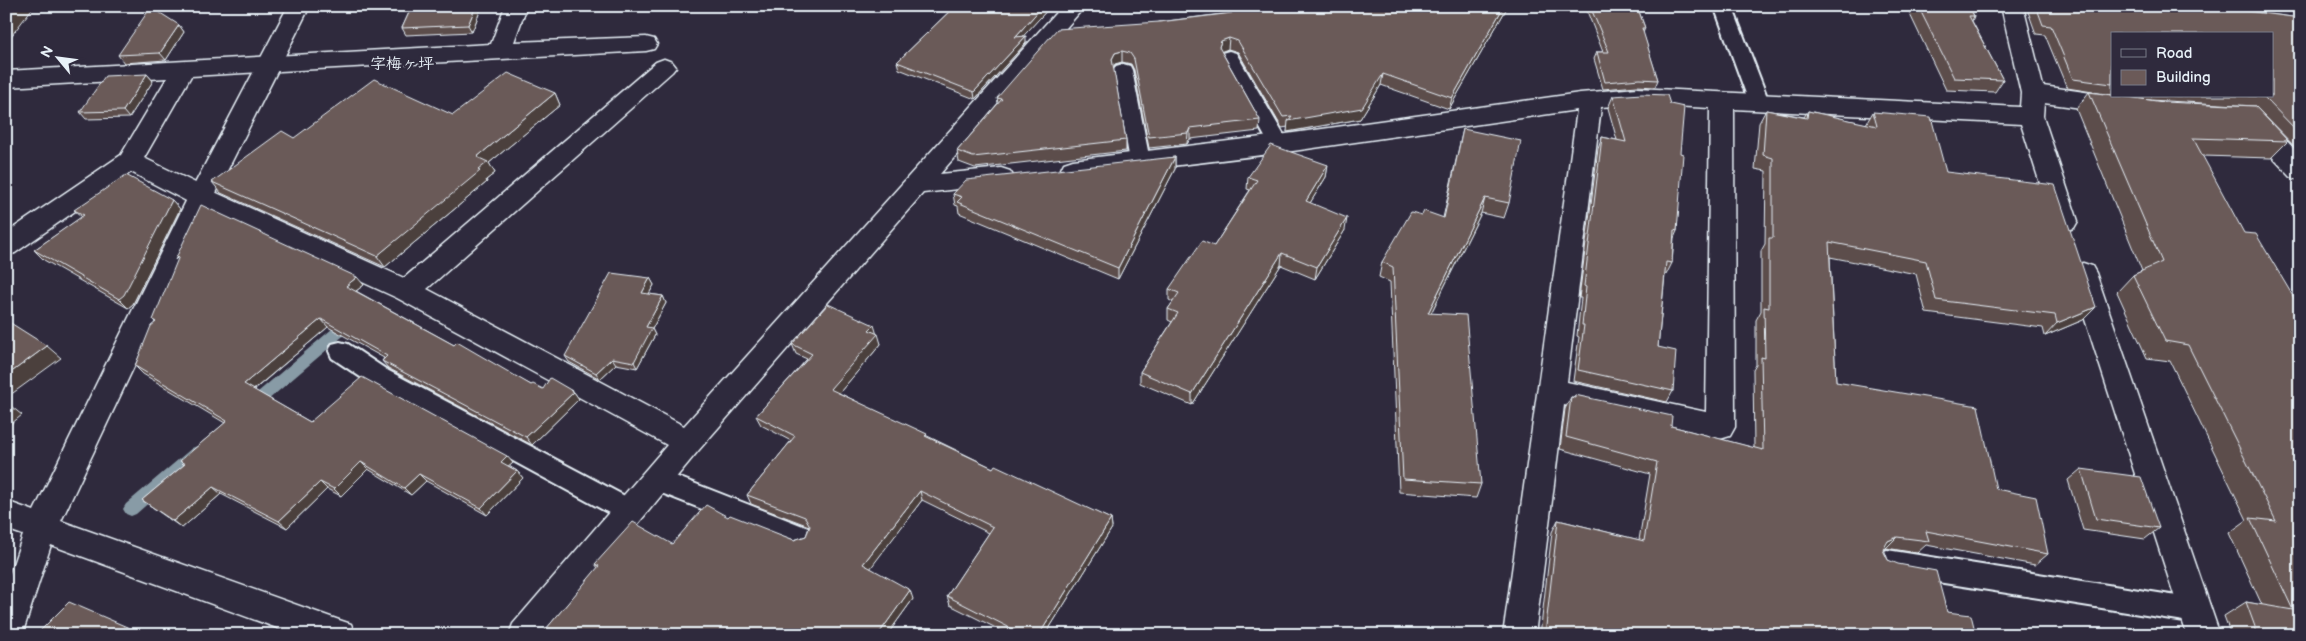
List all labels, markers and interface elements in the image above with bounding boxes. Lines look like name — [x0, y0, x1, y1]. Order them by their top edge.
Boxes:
north arrow — [32, 32, 82, 82]
legend — [2111, 32, 2274, 98]
text: N — [37, 43, 57, 61]
text: Road — [2156, 44, 2192, 63]
district label: 字梅ヶ坪 — [370, 55, 434, 74]
text: Building — [2156, 68, 2211, 87]

